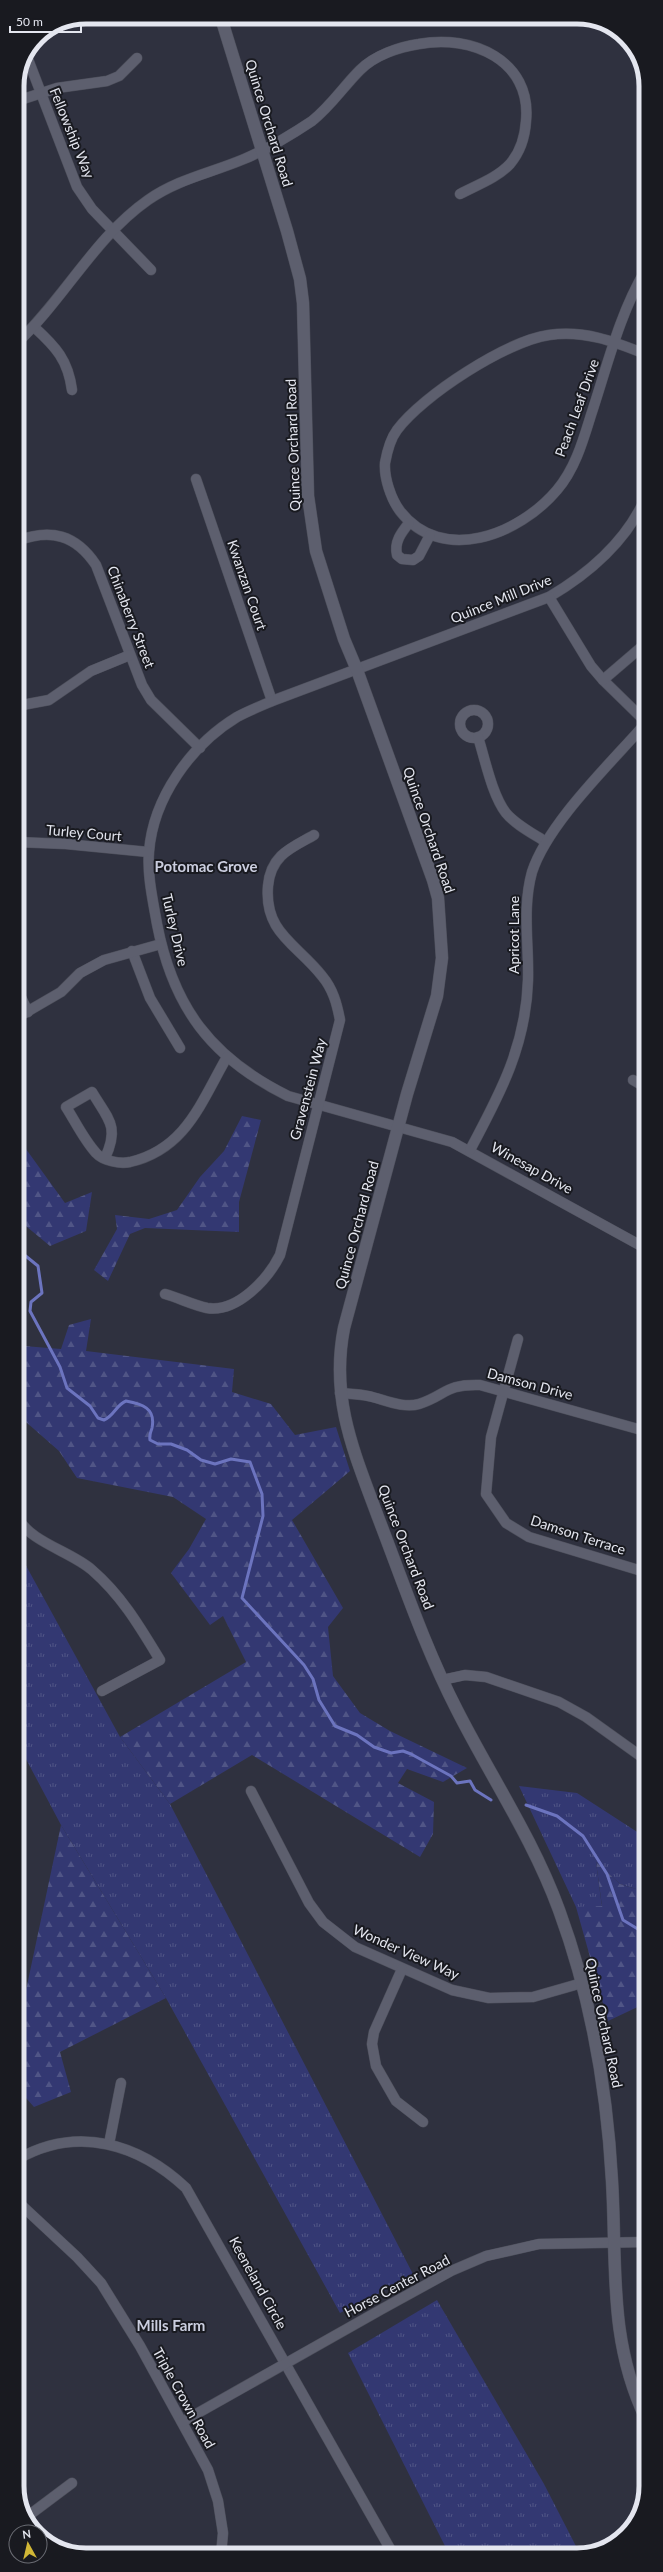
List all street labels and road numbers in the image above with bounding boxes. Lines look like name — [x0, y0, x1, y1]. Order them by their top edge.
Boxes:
street label: Quince Orchard Road — [242, 57, 297, 189]
street label: Fellowship Way — [47, 85, 99, 181]
street label: Peach Leaf Drive — [551, 357, 602, 459]
street label: Quince Orchard Road — [282, 379, 303, 511]
street label: Kwanzan Court — [224, 538, 271, 632]
street label: Chinaberry Street — [104, 563, 159, 670]
street label: Quince Mill Drive — [448, 571, 554, 627]
street label: Quince Orchard Road — [400, 765, 459, 895]
street label: Turley Court — [46, 821, 123, 844]
street label: Turley Drive — [159, 892, 192, 968]
street label: Apricot Lane — [505, 896, 522, 974]
street label: Gravenstein Way — [286, 1035, 329, 1142]
street label: Winesap Drive — [488, 1138, 576, 1197]
street label: Quince Orchard Road — [331, 1159, 382, 1291]
street label: Damson Drive — [486, 1364, 575, 1403]
street label: Quince Orchard Road — [375, 1482, 438, 1612]
street label: Damson Terrace — [529, 1511, 628, 1558]
street label: Wonder View Way — [350, 1920, 463, 1983]
street label: Quince Orchard Road — [582, 1956, 627, 2089]
street label: Keeneland Circle — [226, 2234, 291, 2332]
street label: Horse Center Road — [341, 2251, 452, 2320]
street label: Triple Crown Road — [150, 2344, 219, 2451]

